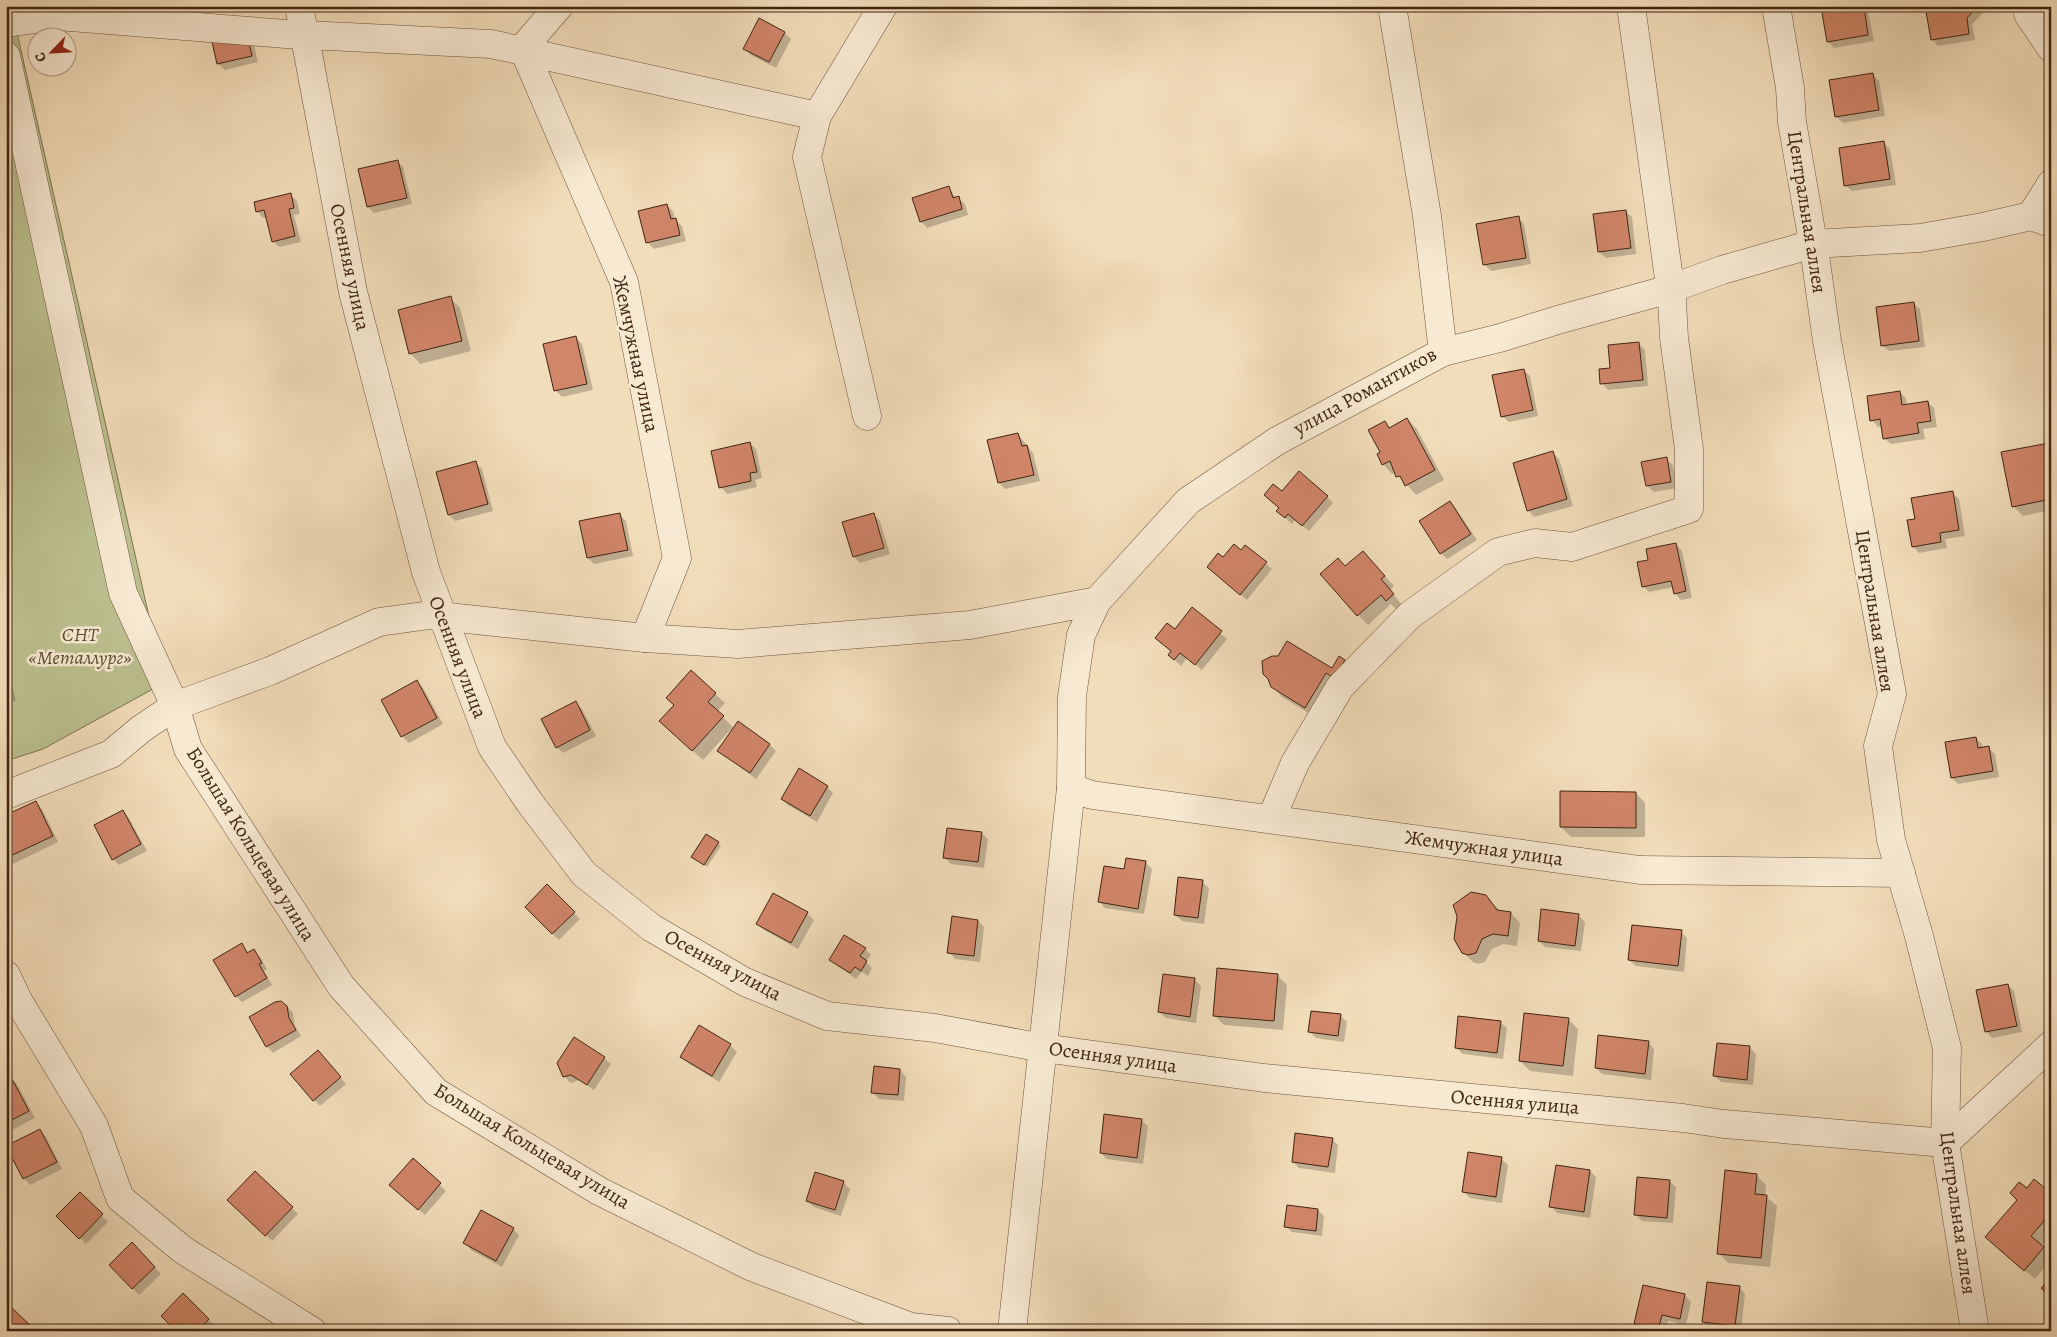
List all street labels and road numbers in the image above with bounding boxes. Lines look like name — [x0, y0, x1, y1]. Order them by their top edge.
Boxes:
street label: Центральная аллея — [1781, 129, 1833, 295]
street label: Осенняя улица — [323, 201, 377, 334]
street label: Жемчужная улица — [606, 273, 666, 436]
street label: улица Романтиков — [1288, 340, 1441, 442]
street label: Центральная аллея — [1849, 528, 1901, 694]
street label: Осенняя улица — [422, 592, 494, 723]
street label: Большая Кольцевая улица — [180, 742, 322, 947]
street label: Жемчужная улица — [1403, 824, 1566, 873]
street label: Осенняя улица — [660, 923, 787, 1008]
street label: Осенняя улица — [1047, 1035, 1179, 1079]
street label: Большая Кольцевая улица — [429, 1077, 636, 1216]
street label: Осенняя улица — [1450, 1083, 1581, 1121]
street label: Центральная аллея — [1933, 1130, 1983, 1296]

